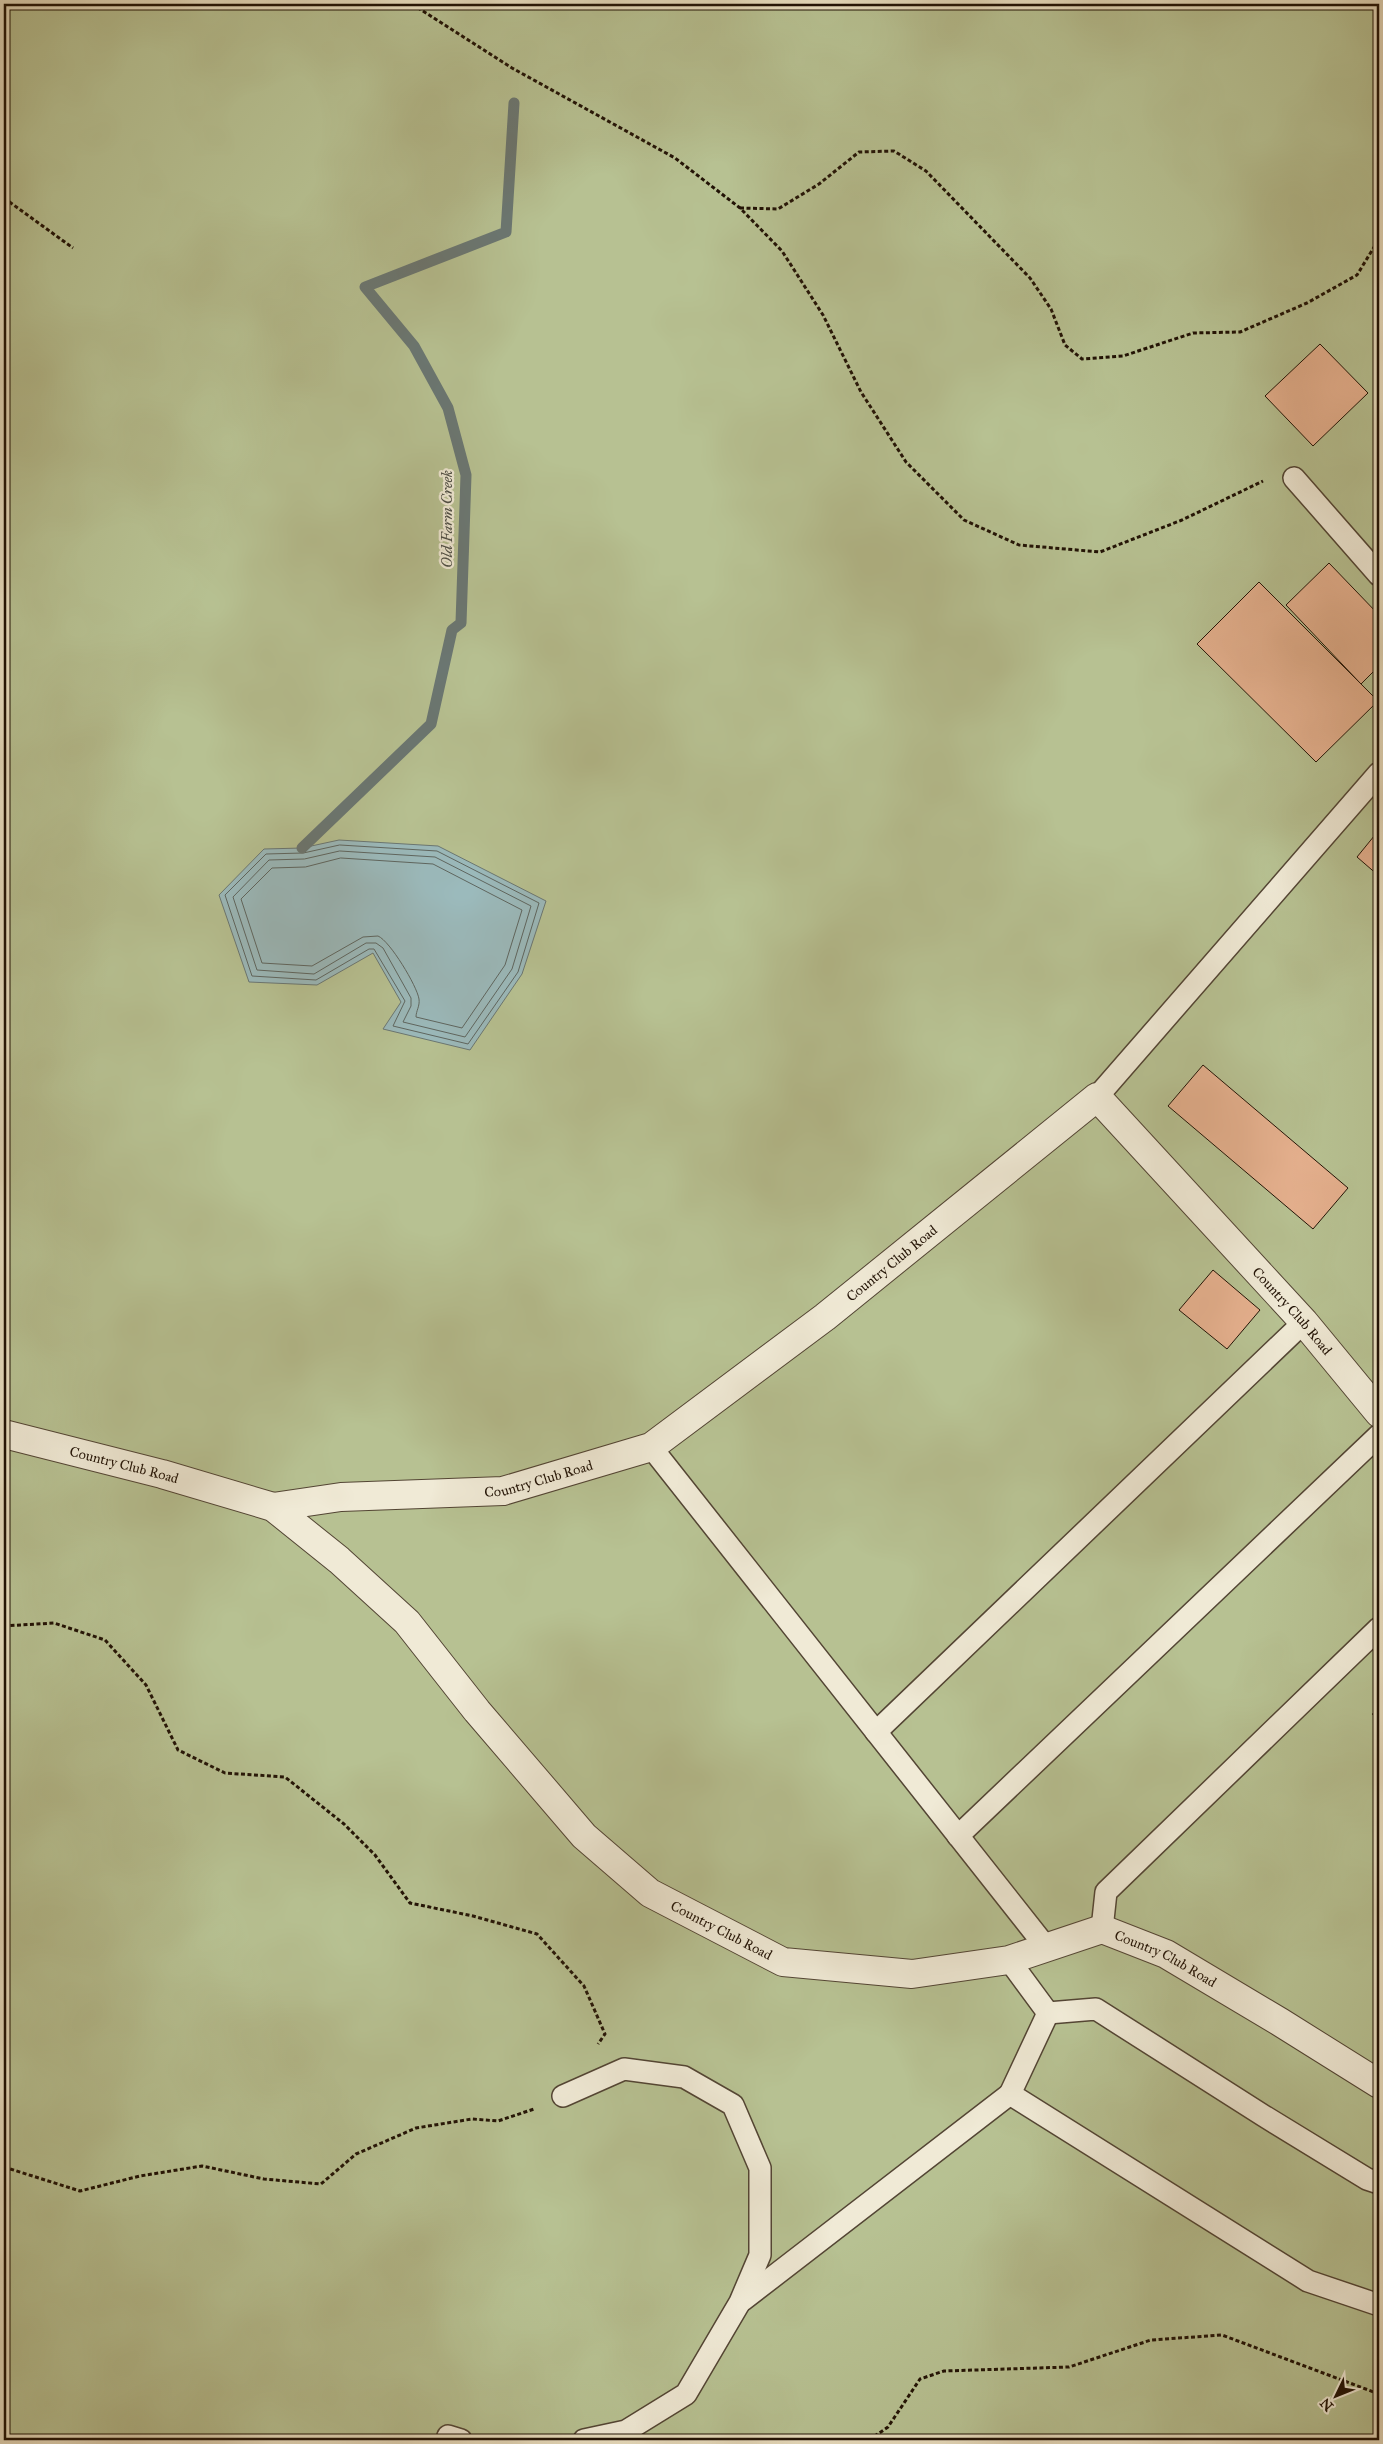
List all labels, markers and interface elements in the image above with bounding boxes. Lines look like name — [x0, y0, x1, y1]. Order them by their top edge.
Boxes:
water label: Old Farm Creek — [438, 470, 456, 568]
street label: Country Club Road — [843, 1221, 940, 1305]
street label: Country Club Road — [1249, 1263, 1336, 1358]
street label: Country Club Road — [68, 1442, 181, 1487]
street label: Country Club Road — [484, 1456, 595, 1500]
street label: Country Club Road — [668, 1897, 775, 1963]
street label: Country Club Road — [1112, 1926, 1220, 1991]
north arrow — [1310, 2372, 1360, 2422]
text: N — [1317, 2394, 1337, 2415]

